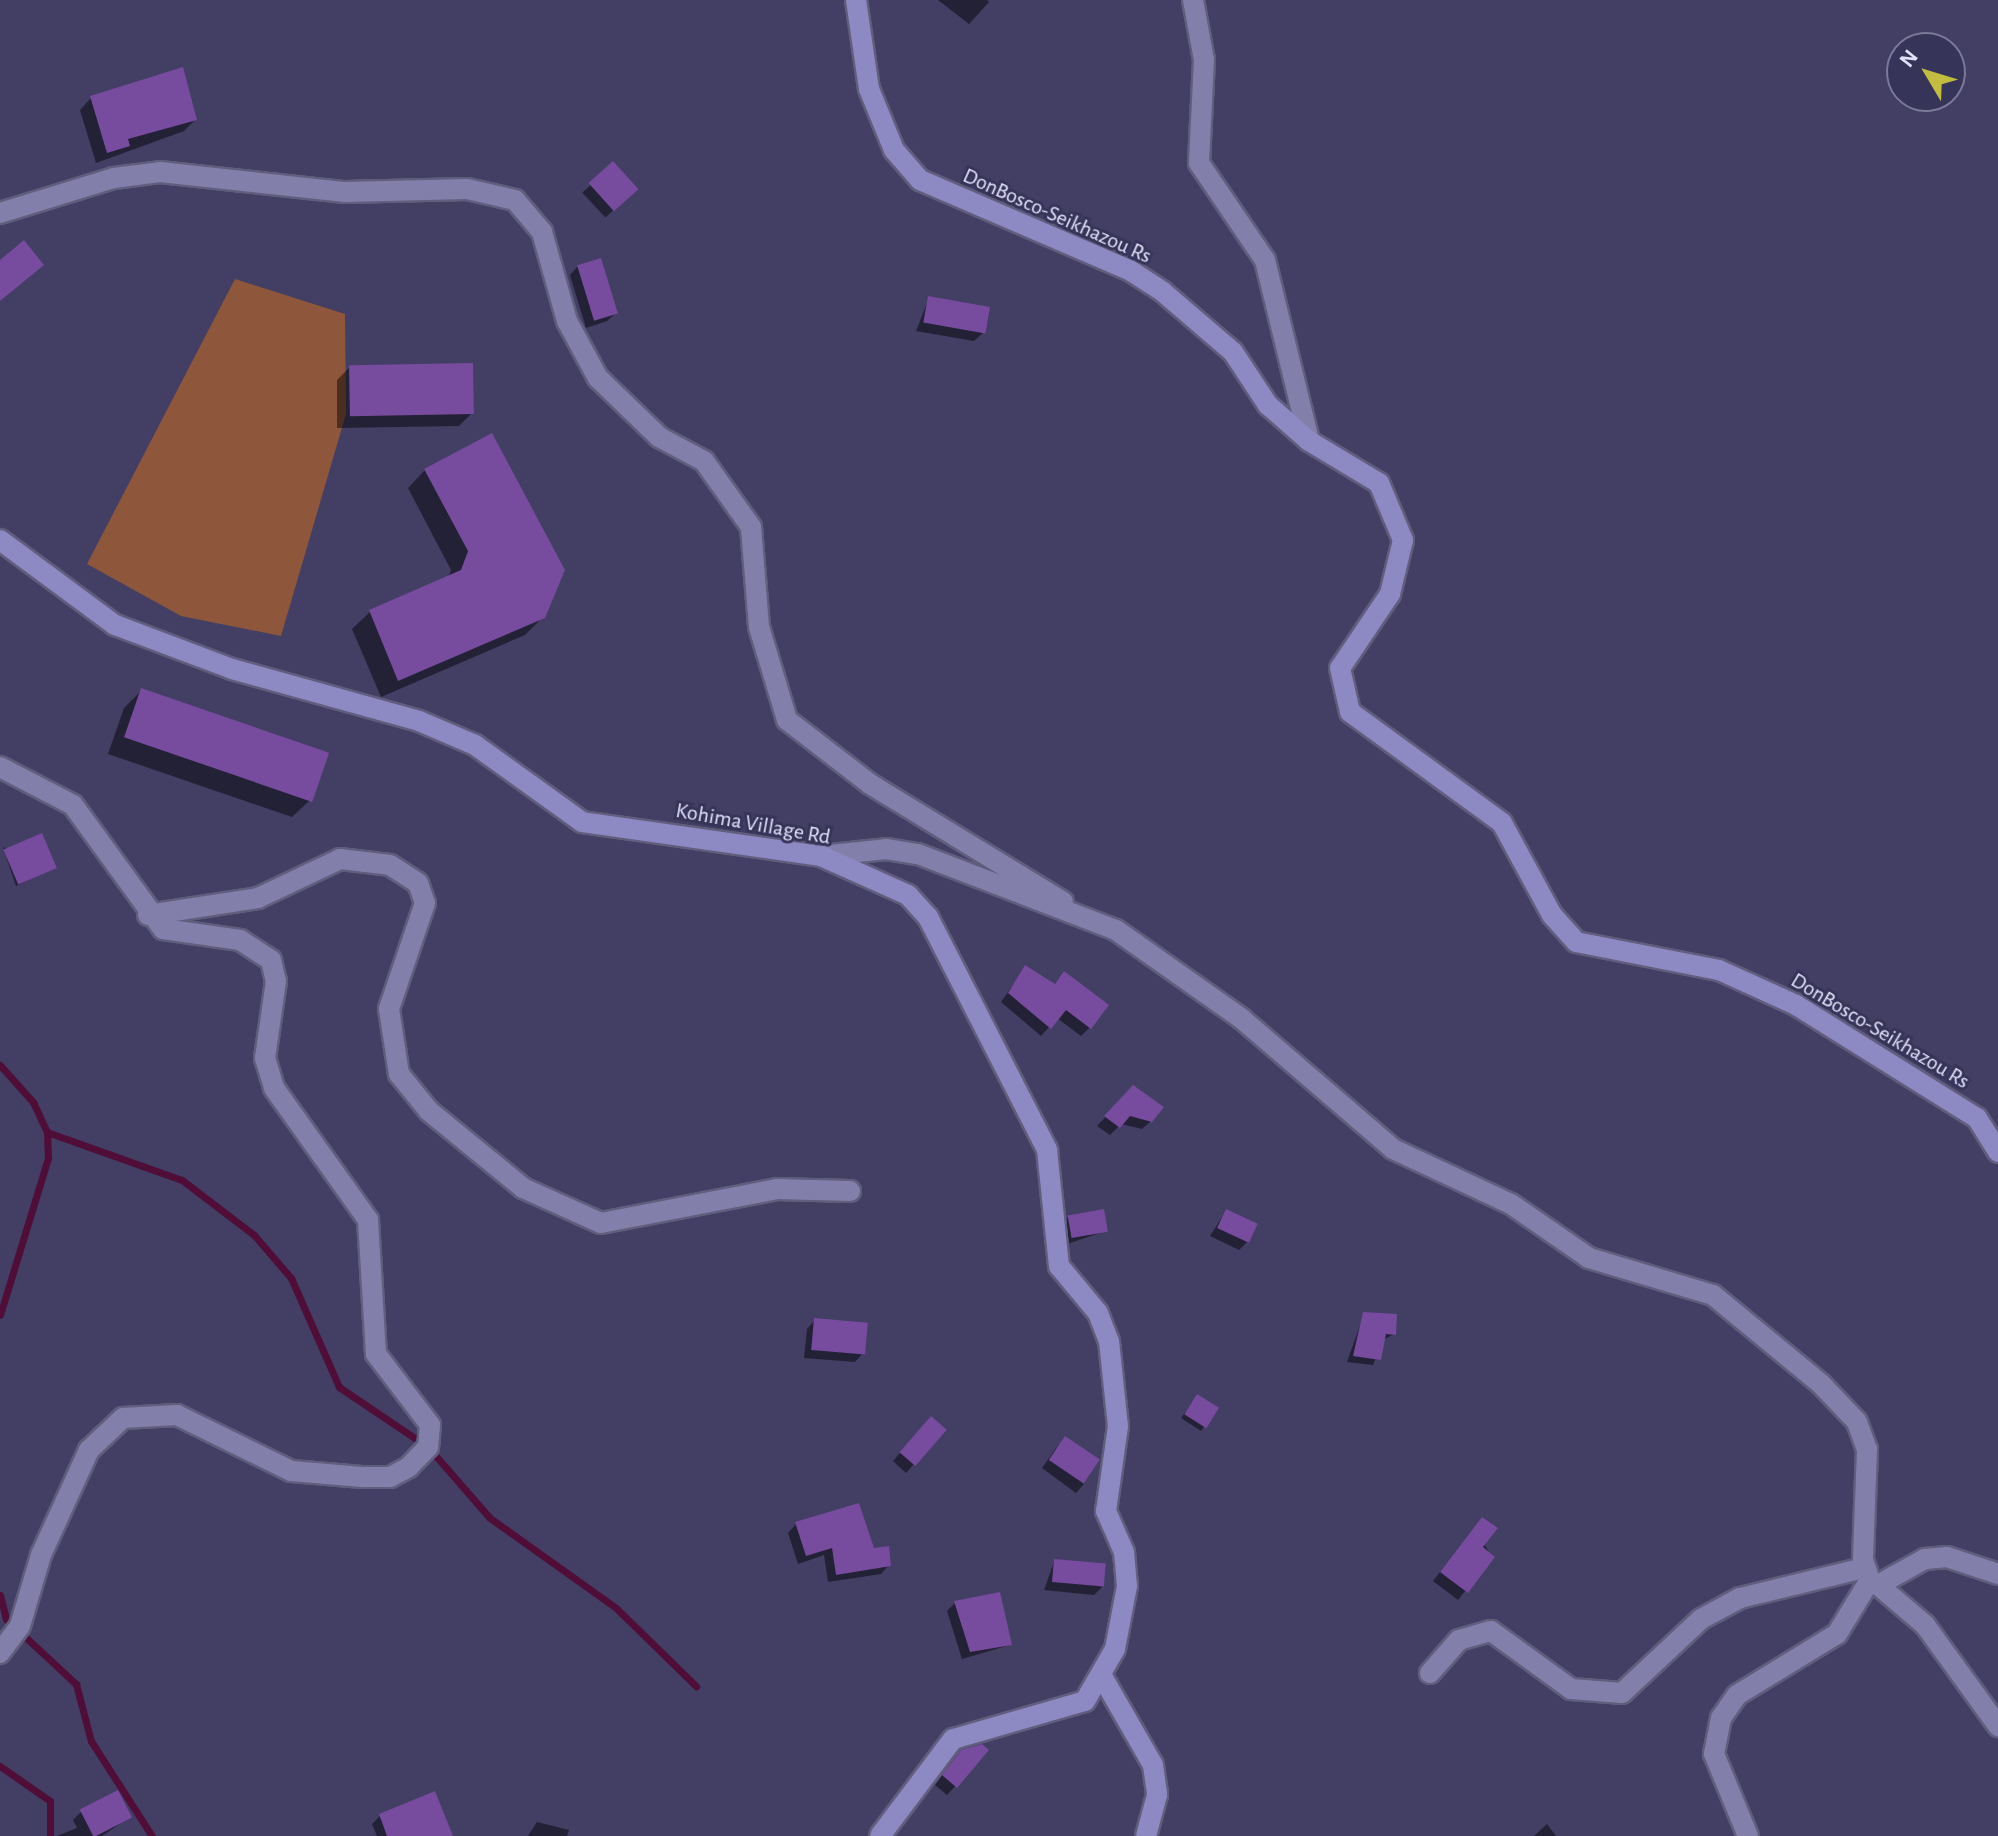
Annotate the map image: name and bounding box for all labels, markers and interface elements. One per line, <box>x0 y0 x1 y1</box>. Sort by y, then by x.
north arrow <box>1886 32 1966 112</box>
text: N <box>1895 46 1922 71</box>
street label: DonBosco-Seikhazou Rs <box>959 163 1155 269</box>
street label: Kohima Village Rd <box>674 797 832 851</box>
street label: DonBosco-Seikhazou Rs <box>1786 967 1974 1095</box>

